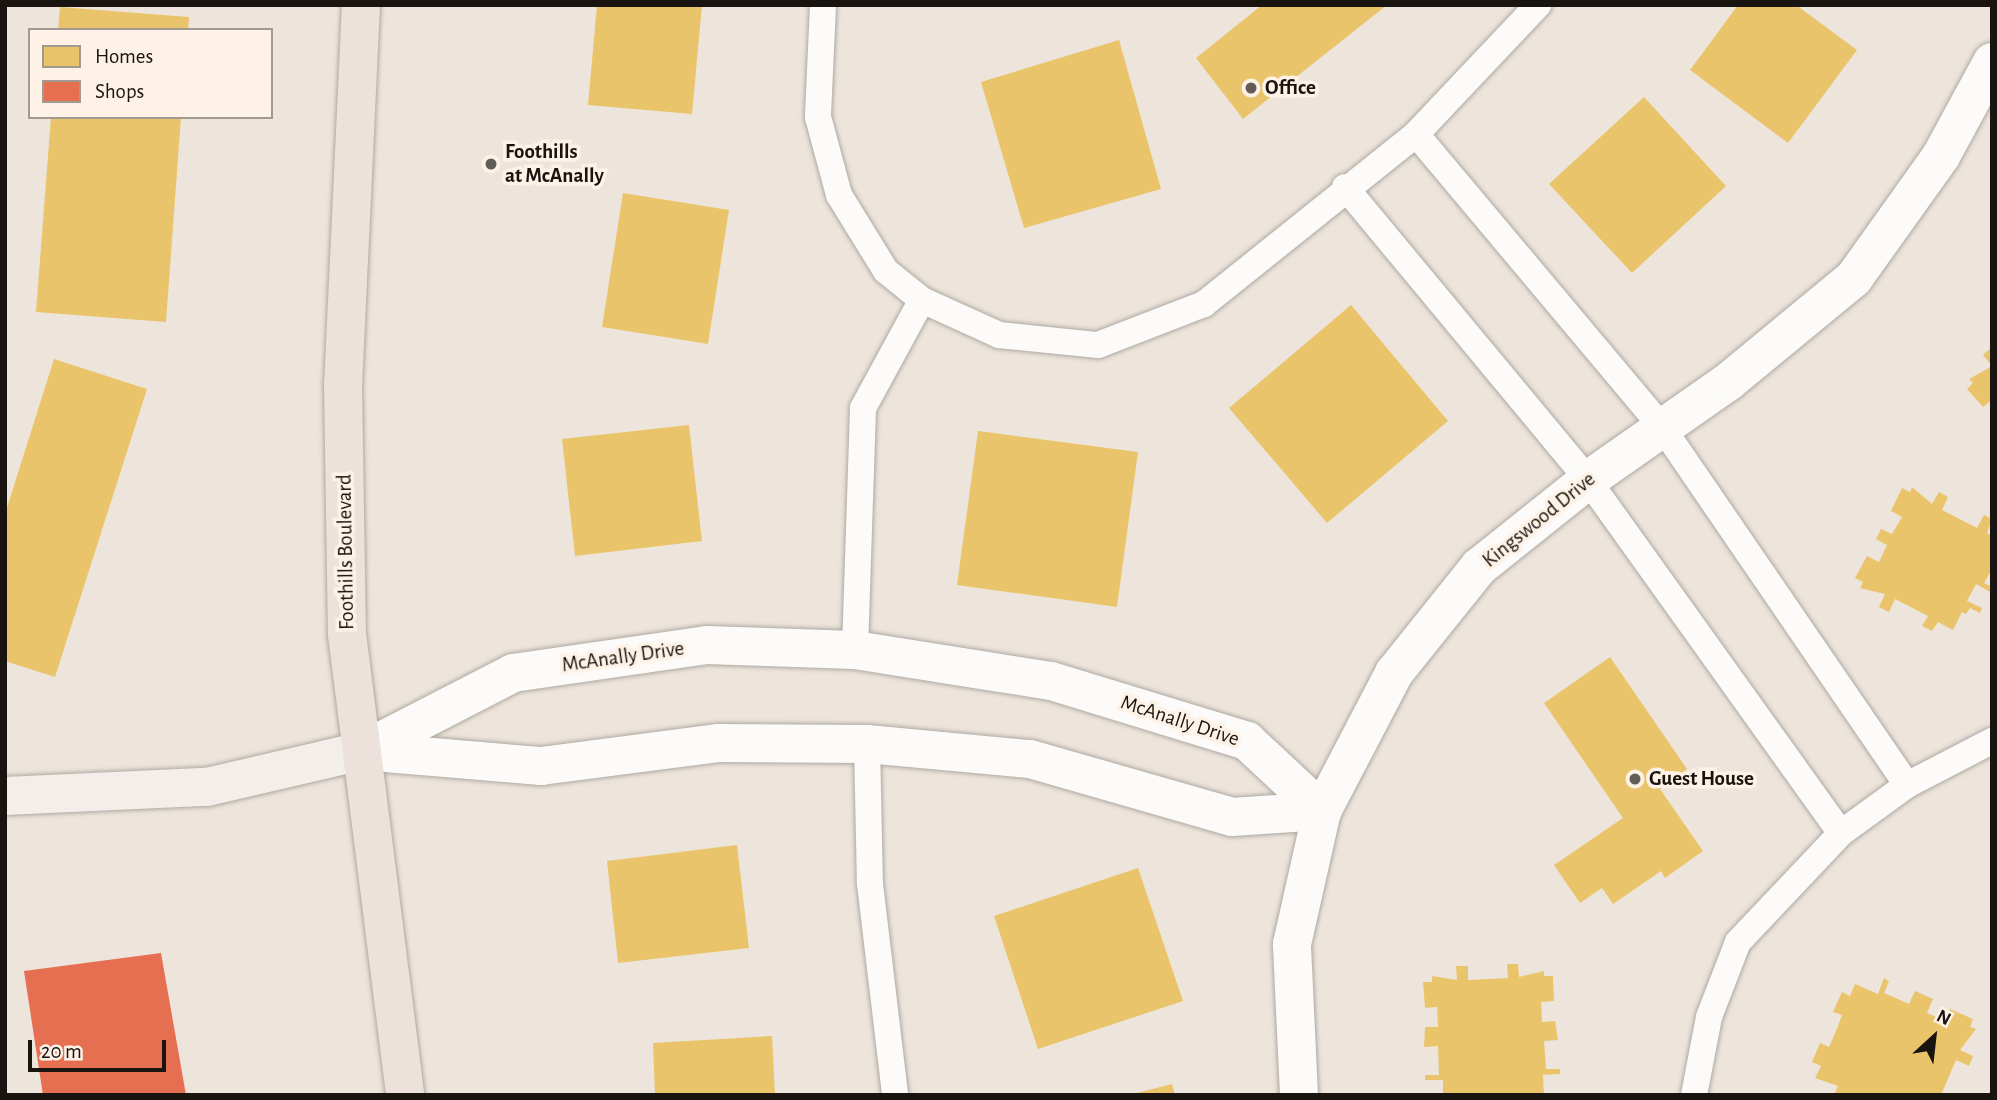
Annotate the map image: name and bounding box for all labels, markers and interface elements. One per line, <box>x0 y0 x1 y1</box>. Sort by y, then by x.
legend <box>28 28 273 119</box>
text: Homes <box>95 46 153 67</box>
place label: Office <box>1265 75 1316 101</box>
marker: Office <box>1243 80 1259 96</box>
text: Shops <box>95 81 144 102</box>
place label: Foothills at McAnally <box>505 139 604 189</box>
marker: Foothills at McAnally <box>483 156 499 172</box>
street label: Kingswood Drive <box>1477 467 1601 573</box>
street label: Foothills Boulevard <box>332 474 360 630</box>
street label: McAnally Drive <box>560 636 686 678</box>
street label: McAnally Drive <box>1118 690 1242 752</box>
place label: Guest House <box>1649 766 1754 792</box>
marker: Guest House <box>1627 771 1643 787</box>
north arrow <box>1899 1002 1969 1072</box>
text: N <box>1934 1006 1954 1029</box>
scale bar <box>32 1026 170 1070</box>
text: 20 m <box>41 1041 82 1062</box>

